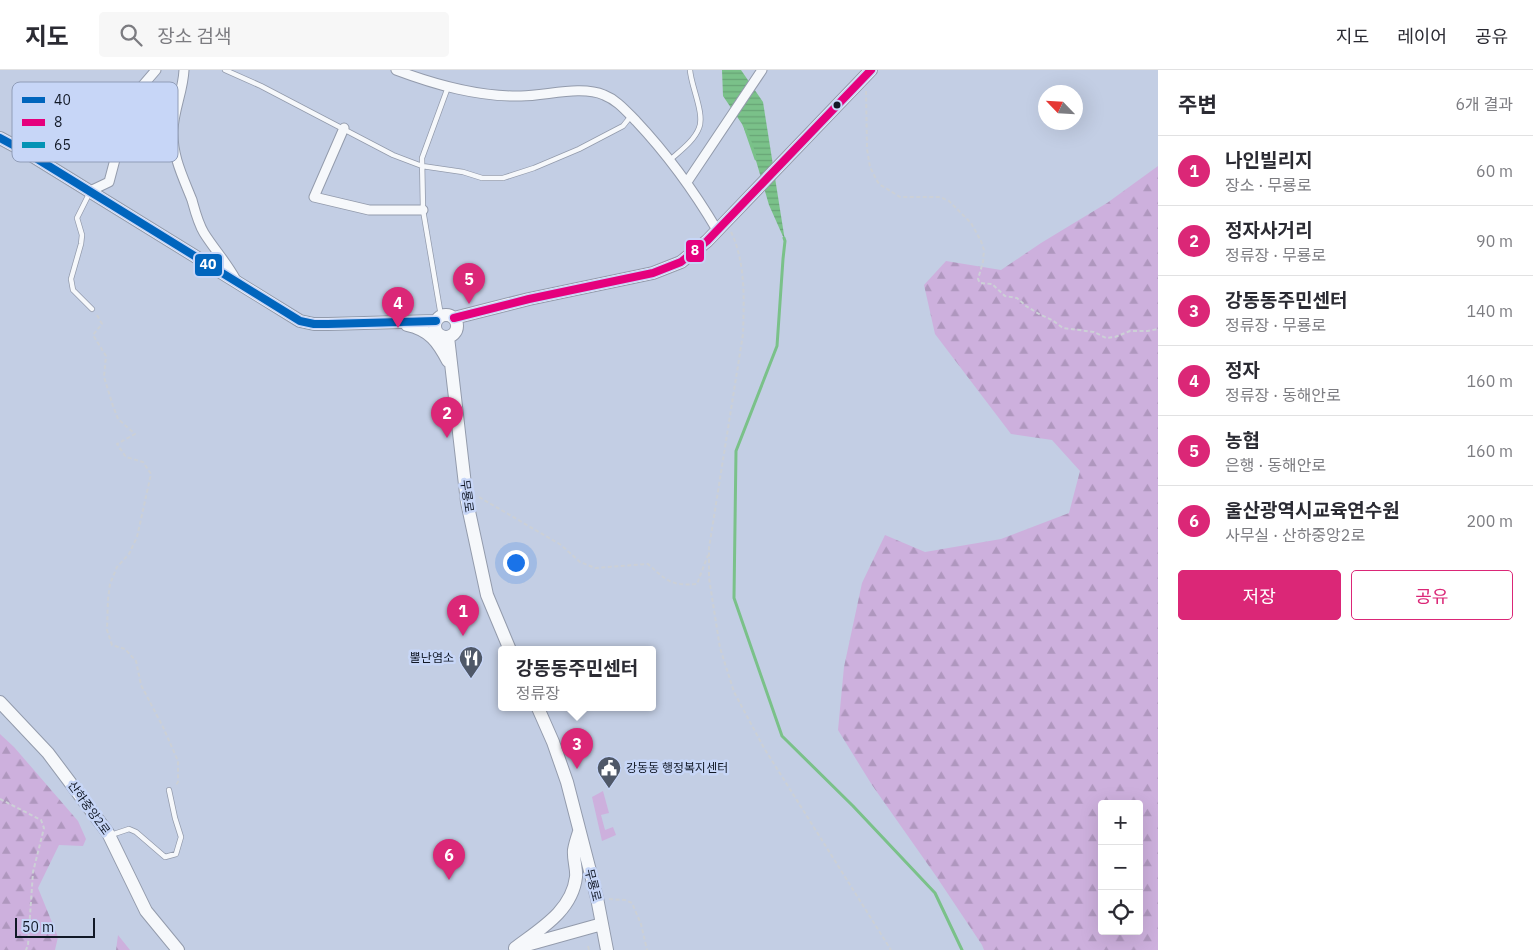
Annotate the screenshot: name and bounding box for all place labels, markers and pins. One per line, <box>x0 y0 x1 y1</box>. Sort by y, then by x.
unlabelled marker <box>832 100 842 110</box>
pin: 5 <box>453 263 485 304</box>
pin: 4 <box>382 287 414 328</box>
pin: 2 <box>431 397 463 438</box>
pin: 1 <box>447 595 479 636</box>
restaurant icon: 뿔난염소 <box>458 645 484 679</box>
place label: 뿔난염소 <box>410 650 454 665</box>
pin: 3 <box>561 728 593 769</box>
public building icon: 강동동 행정복지센터 <box>596 755 622 789</box>
place label: 강동동 행정복지센터 <box>626 760 728 775</box>
pin: 6 <box>433 839 465 880</box>

